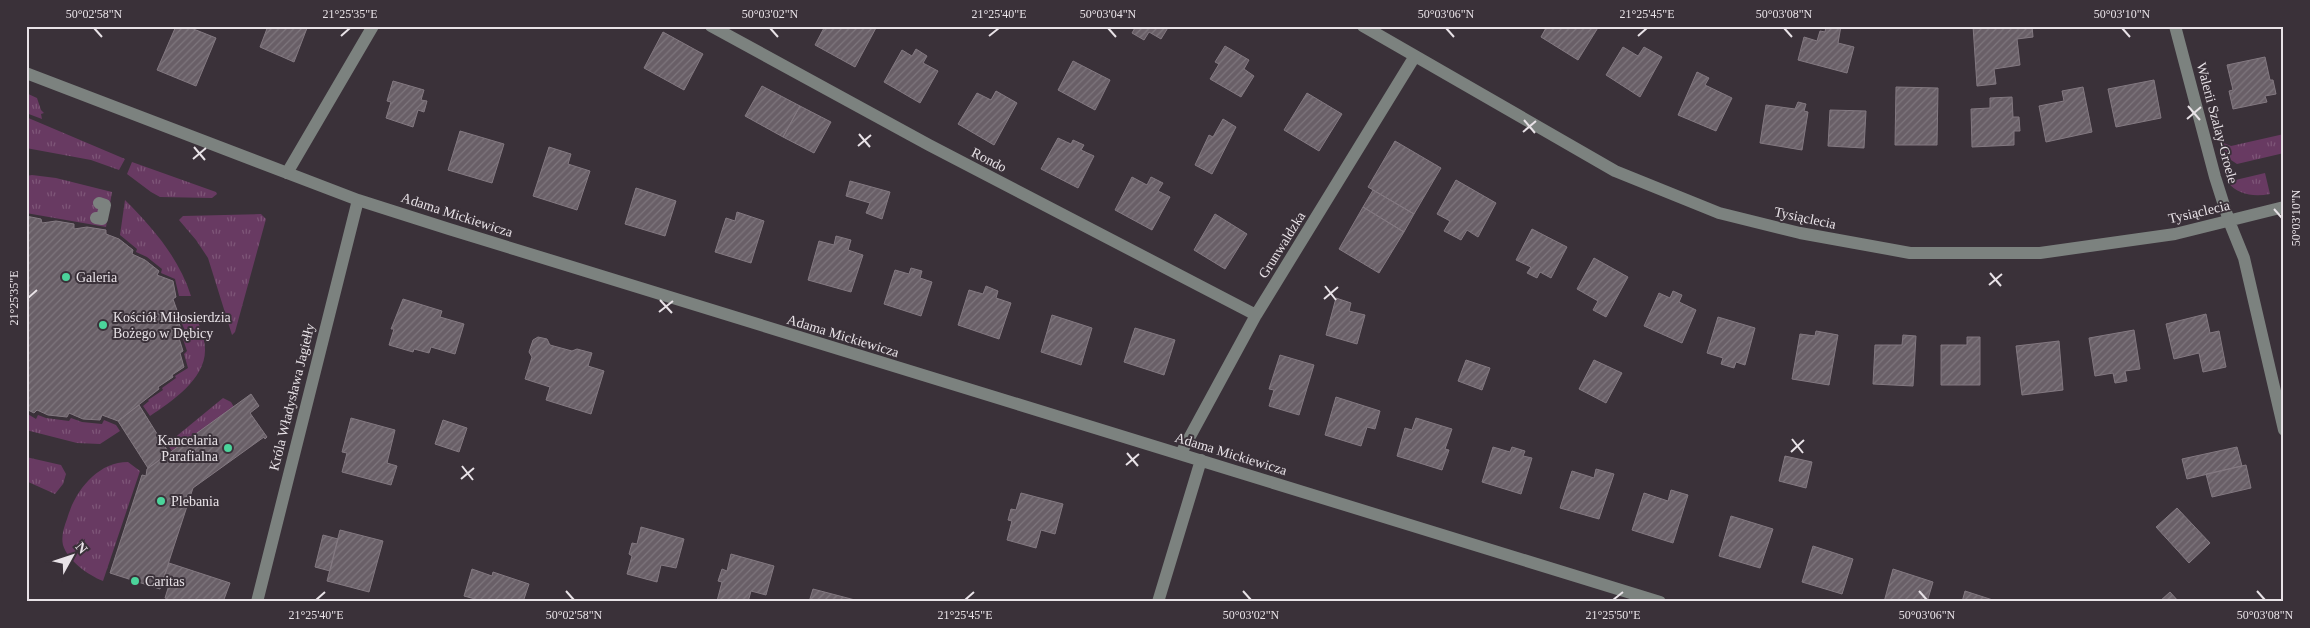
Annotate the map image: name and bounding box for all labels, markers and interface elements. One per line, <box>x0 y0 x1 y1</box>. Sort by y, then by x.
text: 50°02'58"N <box>66 7 123 21</box>
text: 21°25'35"E <box>322 7 378 21</box>
text: 50°03'02"N <box>742 7 799 21</box>
text: 21°25'40"E <box>971 7 1027 21</box>
text: 50°03'04"N <box>1080 7 1137 21</box>
text: 50°03'06"N <box>1418 7 1475 21</box>
text: 21°25'45"E <box>1619 7 1675 21</box>
text: 50°03'08"N <box>1756 7 1813 21</box>
text: 50°03'10"N <box>2094 7 2151 21</box>
street label: Walerii Szalay-Groele <box>2194 61 2240 185</box>
street label: Rondo <box>969 145 1009 175</box>
text: 50°03'10"N <box>2289 189 2303 246</box>
street label: Adama Mickiewicza <box>399 190 515 240</box>
street label: Tysiąclecia <box>2167 197 2232 226</box>
street label: Tysiąclecia <box>1773 204 1838 232</box>
street label: Grunwaldzka <box>1256 208 1309 281</box>
text: 21°25'35"E <box>7 270 21 326</box>
place label: Galeria <box>76 270 118 285</box>
marker: Galeria <box>60 271 72 283</box>
place label: Kościół Miłosierdzia Bożego w Dębicy <box>113 310 232 341</box>
street label: Adama Mickiewicza <box>785 312 902 360</box>
marker: Kościół Miłosierdzia Bożego w Dębicy <box>97 319 109 331</box>
street label: Króla Władysława Jagiełły <box>266 322 318 472</box>
street label: Adama Mickiewicza <box>1173 430 1290 478</box>
place label: Kancelaria Parafialna <box>157 433 219 464</box>
marker: Kancelaria Parafialna <box>222 442 234 454</box>
place label: Plebania <box>171 494 220 509</box>
marker: Plebania <box>155 495 167 507</box>
north arrow <box>48 530 98 580</box>
text: N <box>73 539 91 557</box>
place label: Caritas <box>145 574 185 589</box>
marker: Caritas <box>129 575 141 587</box>
text: 21°25'40"E <box>288 608 344 622</box>
text: 50°02'58"N <box>546 608 603 622</box>
text: 21°25'45"E <box>937 608 993 622</box>
text: 50°03'02"N <box>1223 608 1280 622</box>
text: 21°25'50"E <box>1585 608 1641 622</box>
text: 50°03'06"N <box>1899 608 1956 622</box>
text: 50°03'08"N <box>2237 608 2294 622</box>

